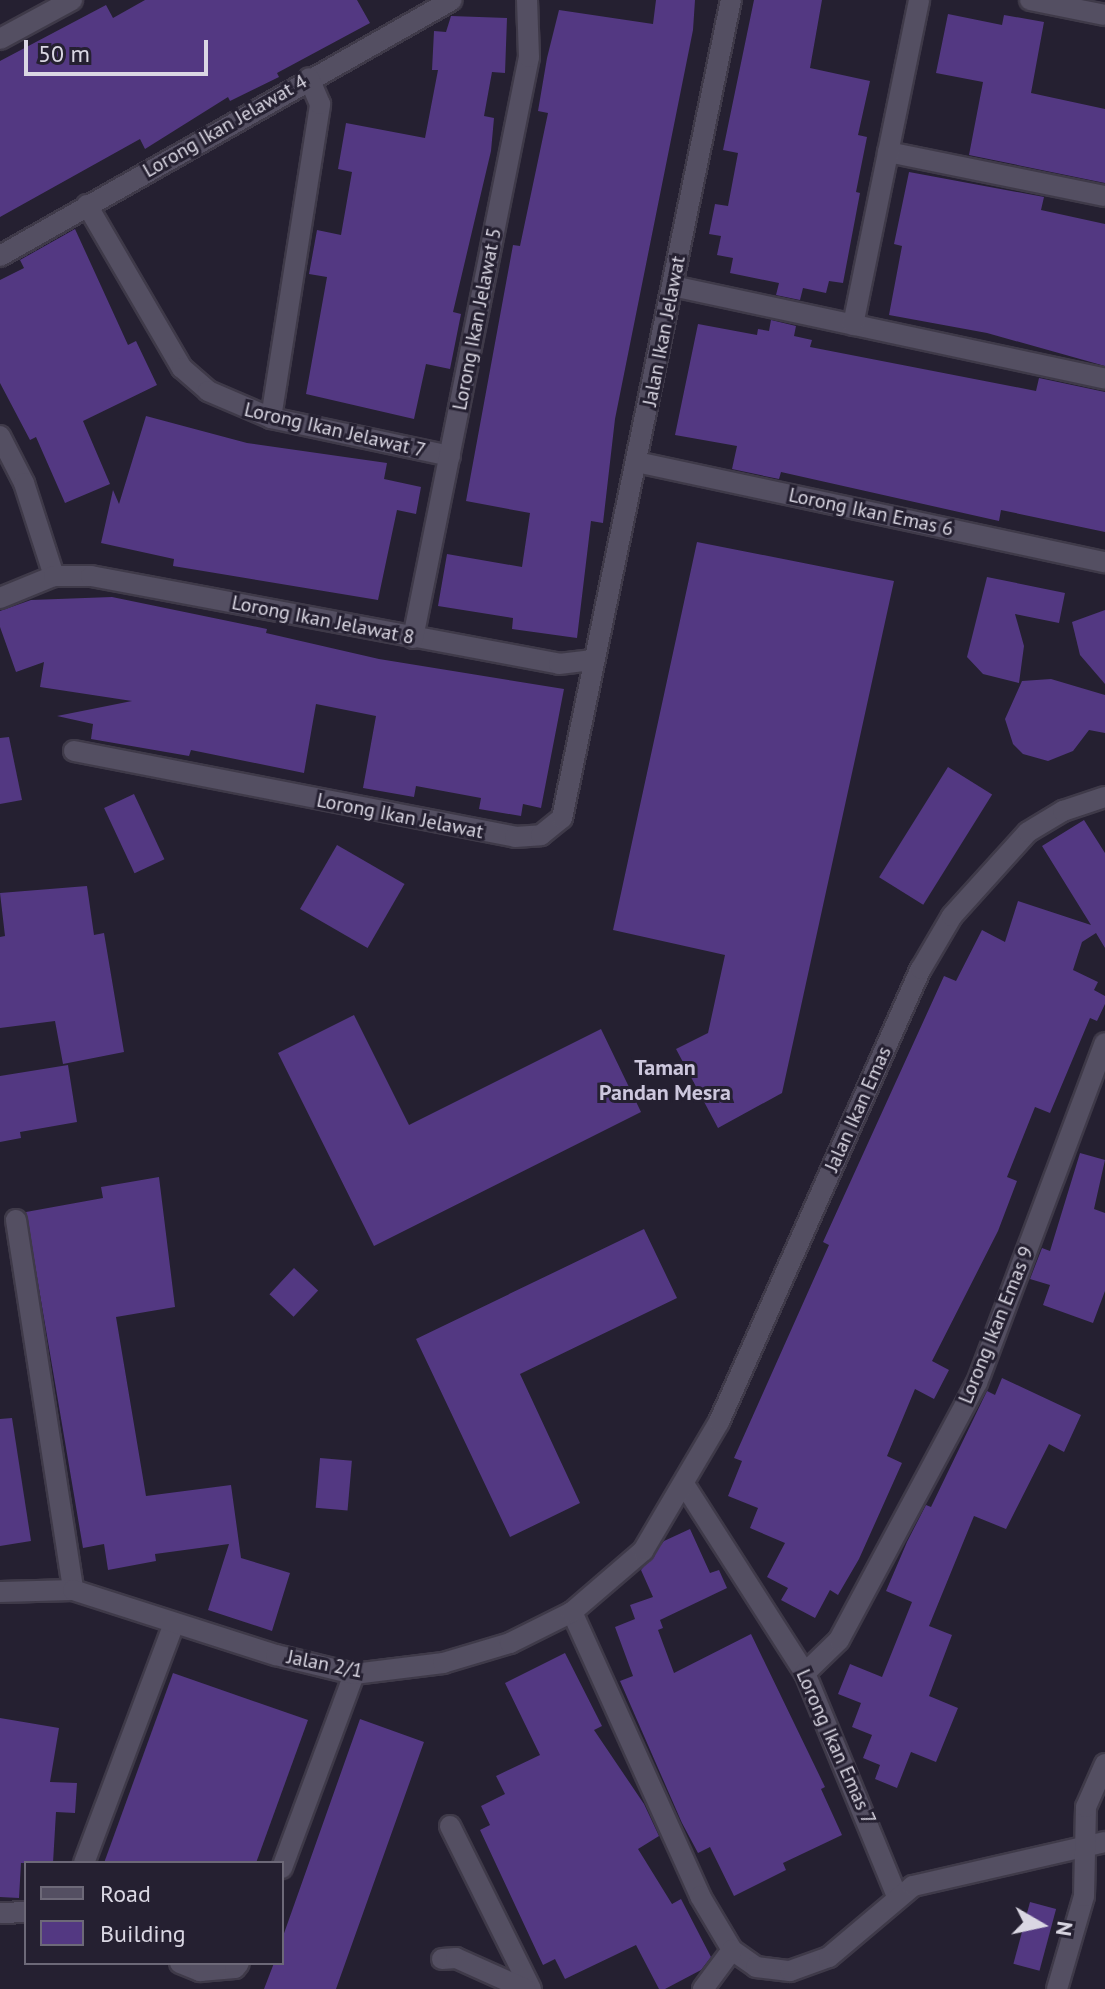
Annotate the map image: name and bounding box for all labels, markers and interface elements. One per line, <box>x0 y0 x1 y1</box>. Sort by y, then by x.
scale bar <box>28 24 212 74</box>
text: 50 m <box>38 38 90 69</box>
street label: Lorong Ikan Jelawat 4 <box>139 69 311 183</box>
street label: Lorong Ikan Jelawat 5 <box>448 226 506 412</box>
street label: Jalan Ikan Jelawat <box>638 254 690 408</box>
street label: Lorong Ikan Jelawat 7 <box>242 397 428 463</box>
street label: Lorong Ikan Emas 6 <box>787 483 955 541</box>
street label: Lorong Ikan Jelawat 8 <box>230 591 416 649</box>
street label: Lorong Ikan Jelawat <box>315 788 485 844</box>
street label: Jalan Ikan Emas <box>820 1043 896 1175</box>
district label: Taman Pandan Mesra <box>599 1054 731 1106</box>
street label: Lorong Ikan Emas 9 <box>953 1243 1039 1407</box>
street label: Jalan 2/1 <box>285 1645 365 1683</box>
street label: Lorong Ikan Emas 7 <box>791 1666 881 1828</box>
legend <box>24 1861 284 1965</box>
text: Road <box>100 1878 151 1909</box>
north arrow <box>1001 1885 1081 1965</box>
text: Building <box>100 1918 186 1949</box>
text: N <box>1050 1919 1080 1938</box>

